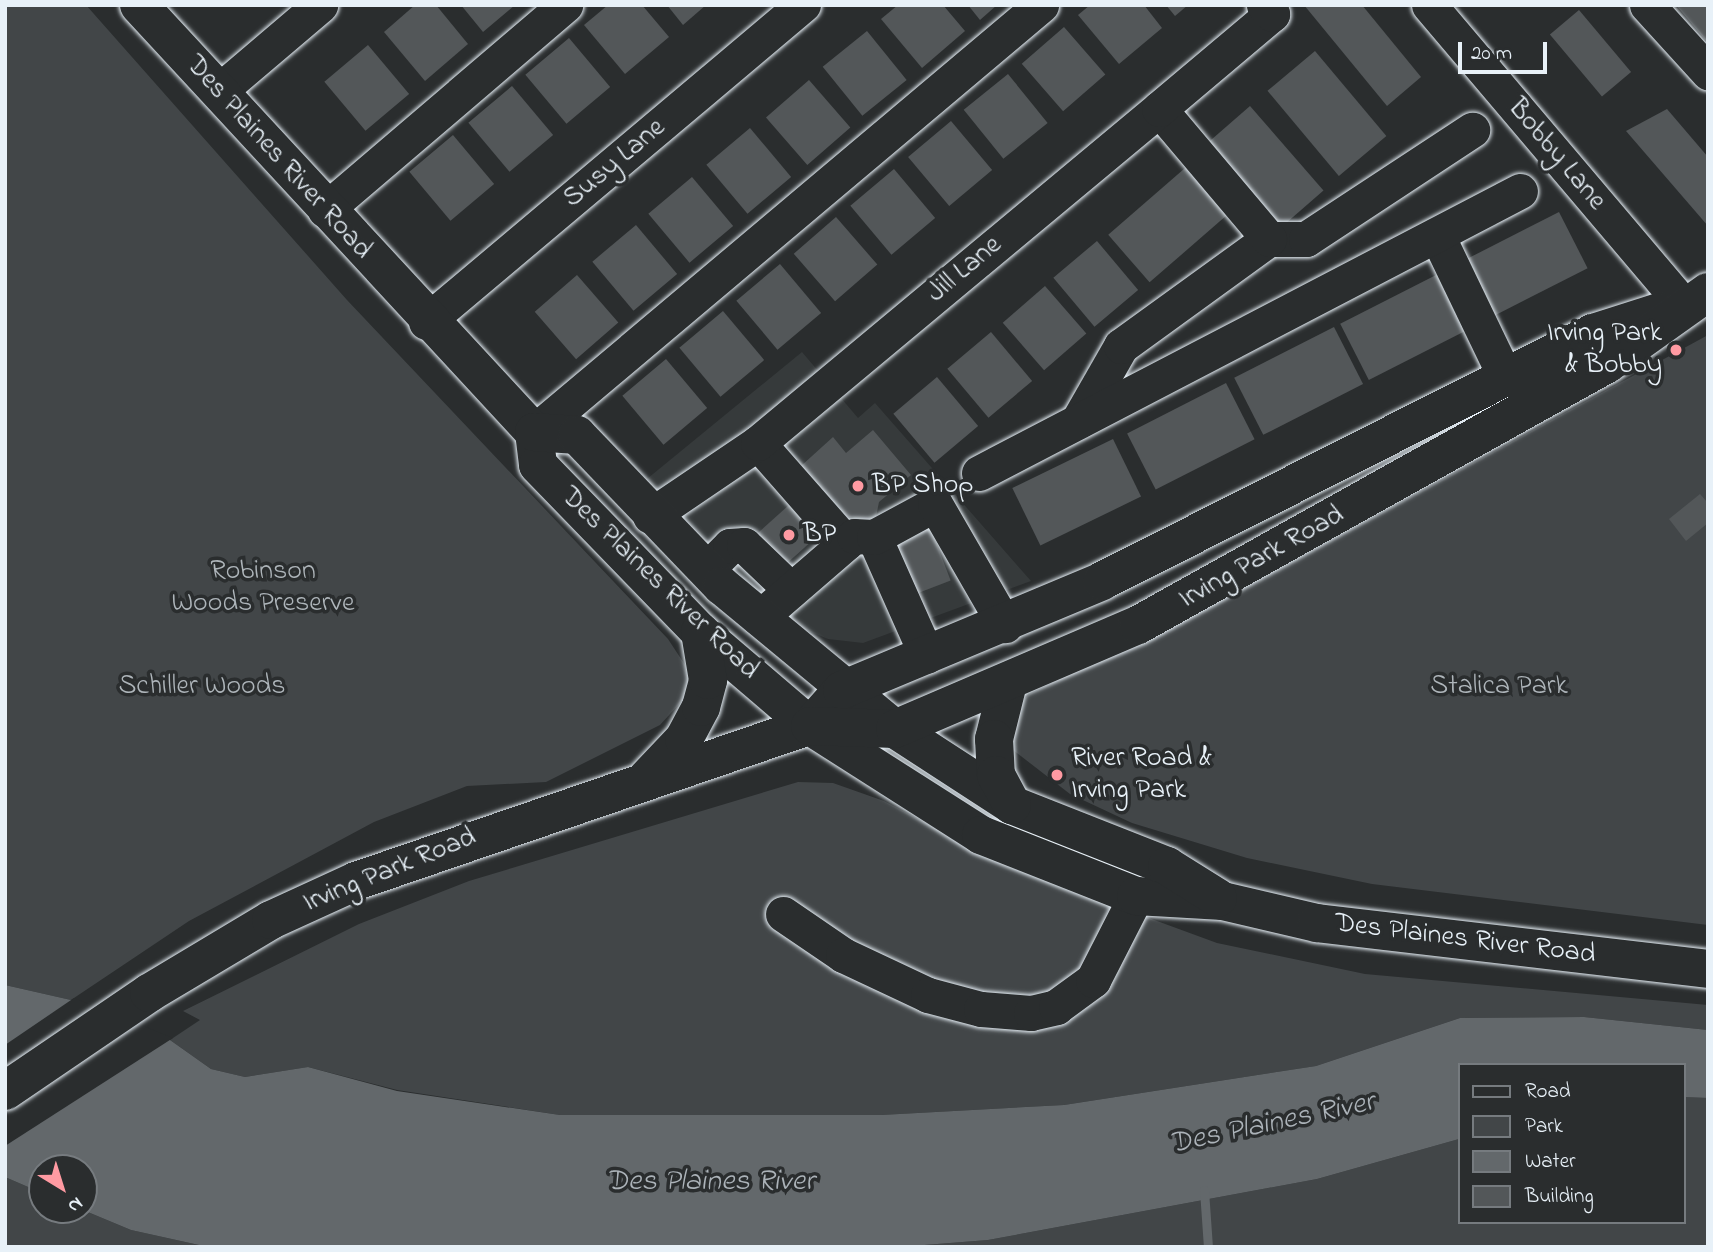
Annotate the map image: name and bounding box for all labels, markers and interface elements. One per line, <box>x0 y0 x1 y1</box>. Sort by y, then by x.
scale bar <box>1461 28 1550 72</box>
text: 20 m <box>1471 39 1512 69</box>
street label: Des Plaines River Road <box>178 49 378 267</box>
street label: Bobby Lane <box>1500 92 1612 218</box>
street label: Susy Lane <box>557 112 673 216</box>
street label: Jill Lane <box>921 229 1009 311</box>
place label: Irving Park & Bobby <box>1547 317 1662 383</box>
marker: Irving Park & Bobby <box>1668 342 1684 358</box>
place label: BP Shop <box>872 469 973 503</box>
marker: BP Shop <box>850 478 866 494</box>
street label: Des Plaines River Road <box>553 481 765 687</box>
street label: Irving Park Road <box>1174 499 1350 617</box>
place label: BP <box>803 518 836 552</box>
marker: BP <box>781 527 797 543</box>
park label: Robinson Woods Preserve <box>171 555 355 621</box>
park label: Schiller Woods <box>118 670 286 704</box>
park label: Stalica Park <box>1430 670 1568 704</box>
place label: River Road & Irving Park <box>1071 742 1212 808</box>
marker: River Road & Irving Park <box>1049 767 1065 783</box>
street label: Irving Park Road <box>299 821 481 921</box>
street label: Des Plaines River Road <box>1333 907 1597 973</box>
legend <box>1458 1063 1685 1224</box>
text: Road <box>1525 1077 1571 1107</box>
water label: Des Plaines River <box>1166 1085 1378 1163</box>
text: Park <box>1525 1112 1563 1142</box>
text: Water <box>1525 1147 1576 1177</box>
north arrow <box>28 1154 98 1224</box>
water label: Des Plaines River <box>606 1164 814 1200</box>
text: Building <box>1525 1182 1594 1212</box>
text: N <box>62 1190 88 1219</box>

